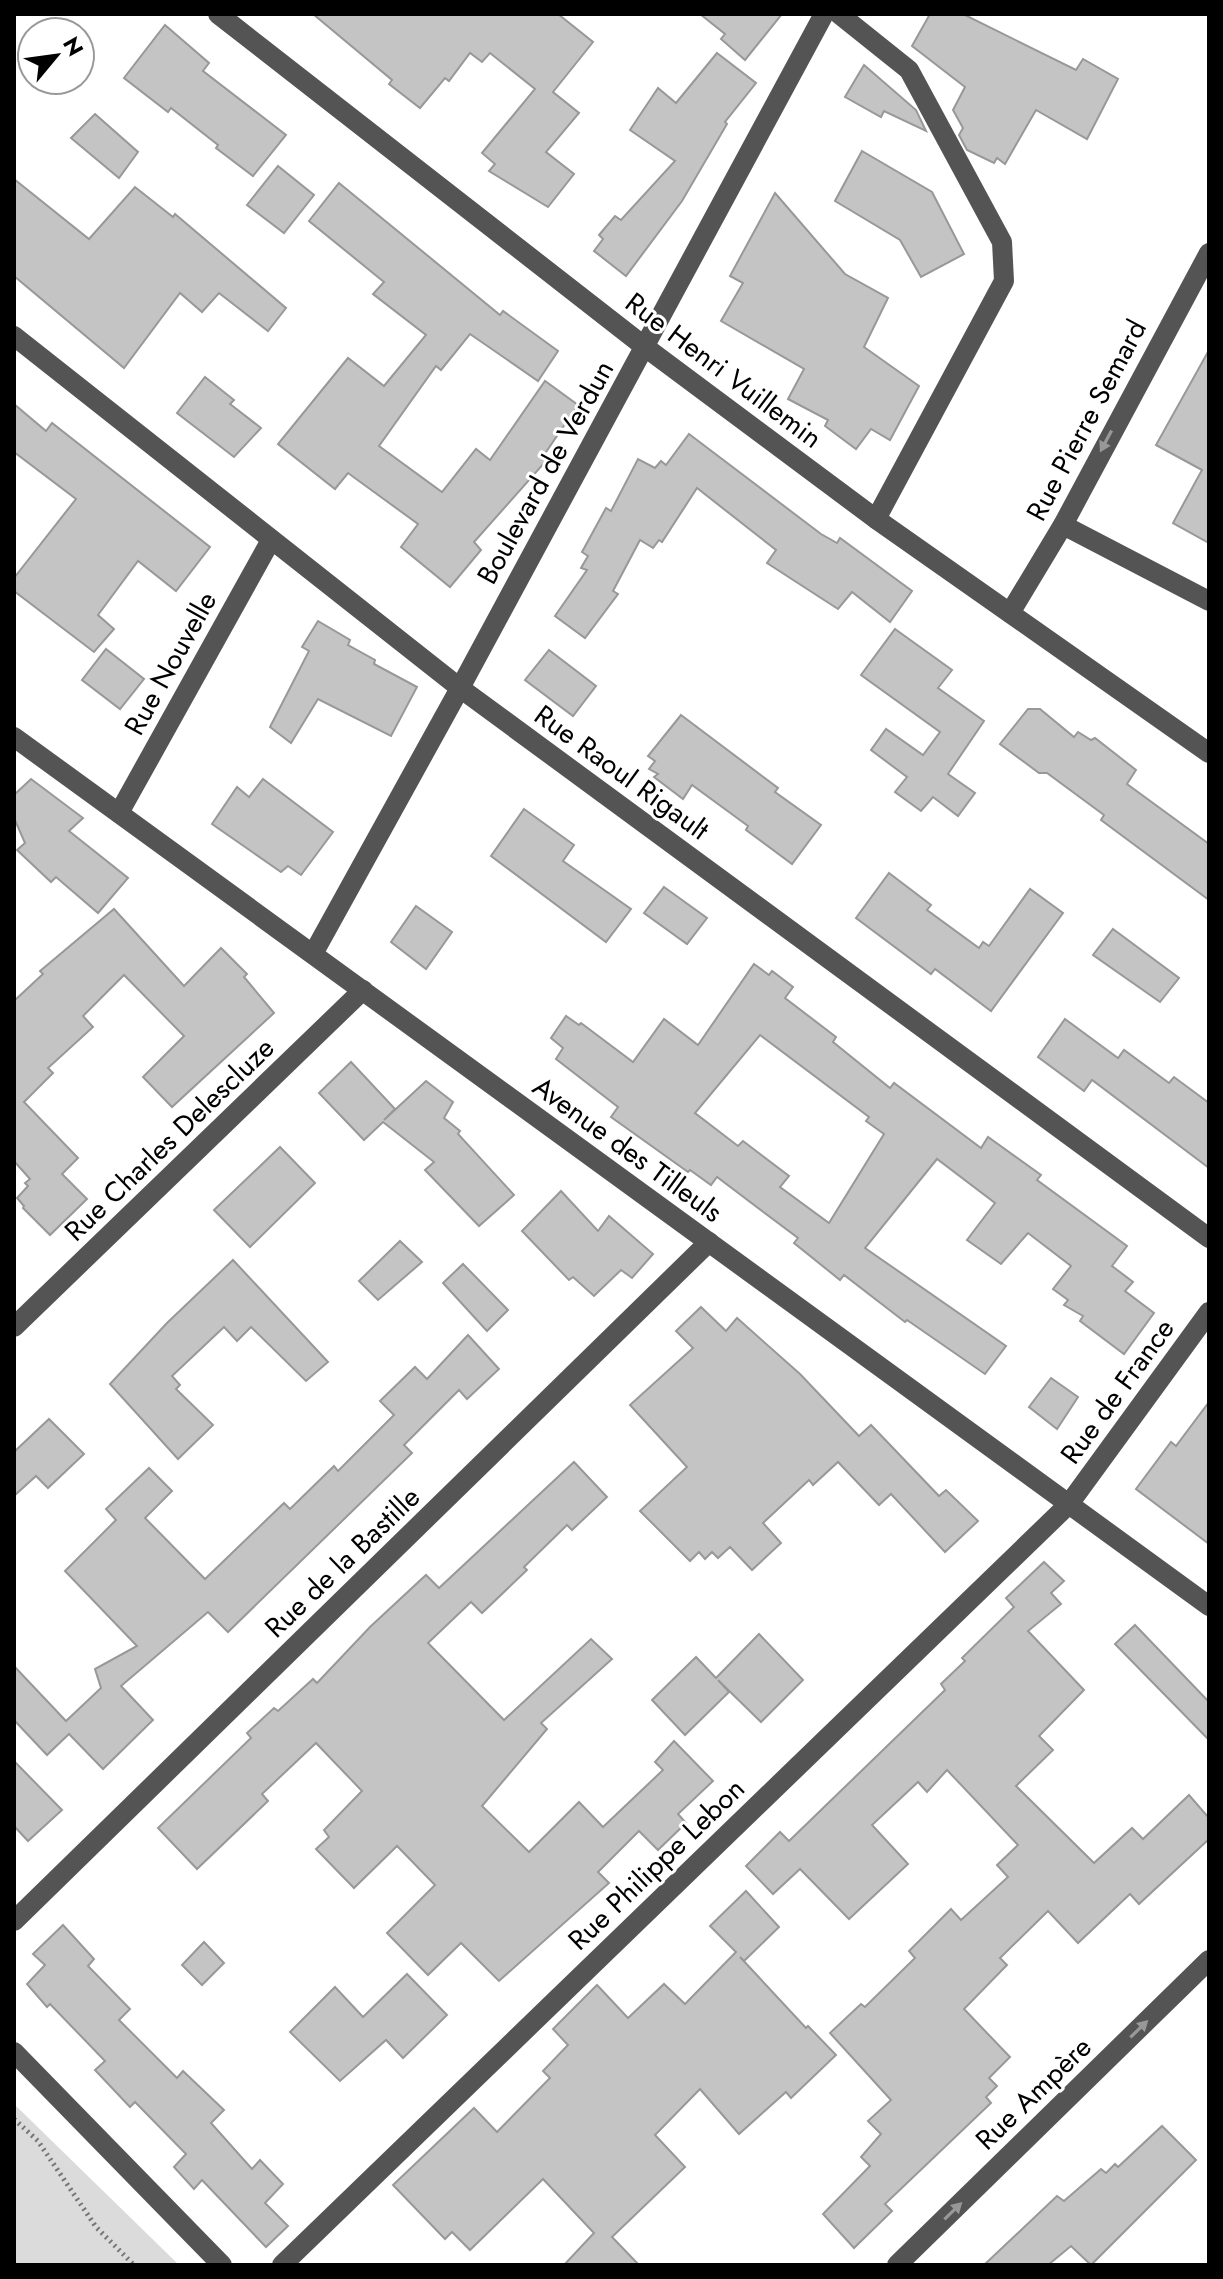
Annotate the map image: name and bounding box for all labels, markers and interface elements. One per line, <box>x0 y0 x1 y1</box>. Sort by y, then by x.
north arrow <box>16 16 96 96</box>
text: N <box>55 31 92 62</box>
street label: Rue Henri Vuillemin <box>617 283 831 458</box>
street label: Rue Pierre Semard <box>1016 312 1157 528</box>
street label: Boulevard de Verdun <box>467 353 624 592</box>
one-way arrow <box>1099 430 1113 452</box>
street label: Rue Nouvelle <box>114 584 227 743</box>
street label: Rue Raoul Rigault <box>526 695 718 850</box>
street label: Rue Charles Delescluze <box>55 1028 283 1251</box>
street label: Avenue des Tilleuls <box>524 1066 731 1232</box>
street label: Rue de France <box>1051 1310 1184 1473</box>
street label: Rue de la Bastille <box>255 1477 429 1647</box>
street label: Rue Philippe Lebon <box>559 1769 754 1960</box>
one-way arrow <box>1129 2020 1148 2039</box>
street label: Rue Ampère <box>966 2027 1101 2159</box>
one-way arrow <box>943 2202 962 2220</box>

